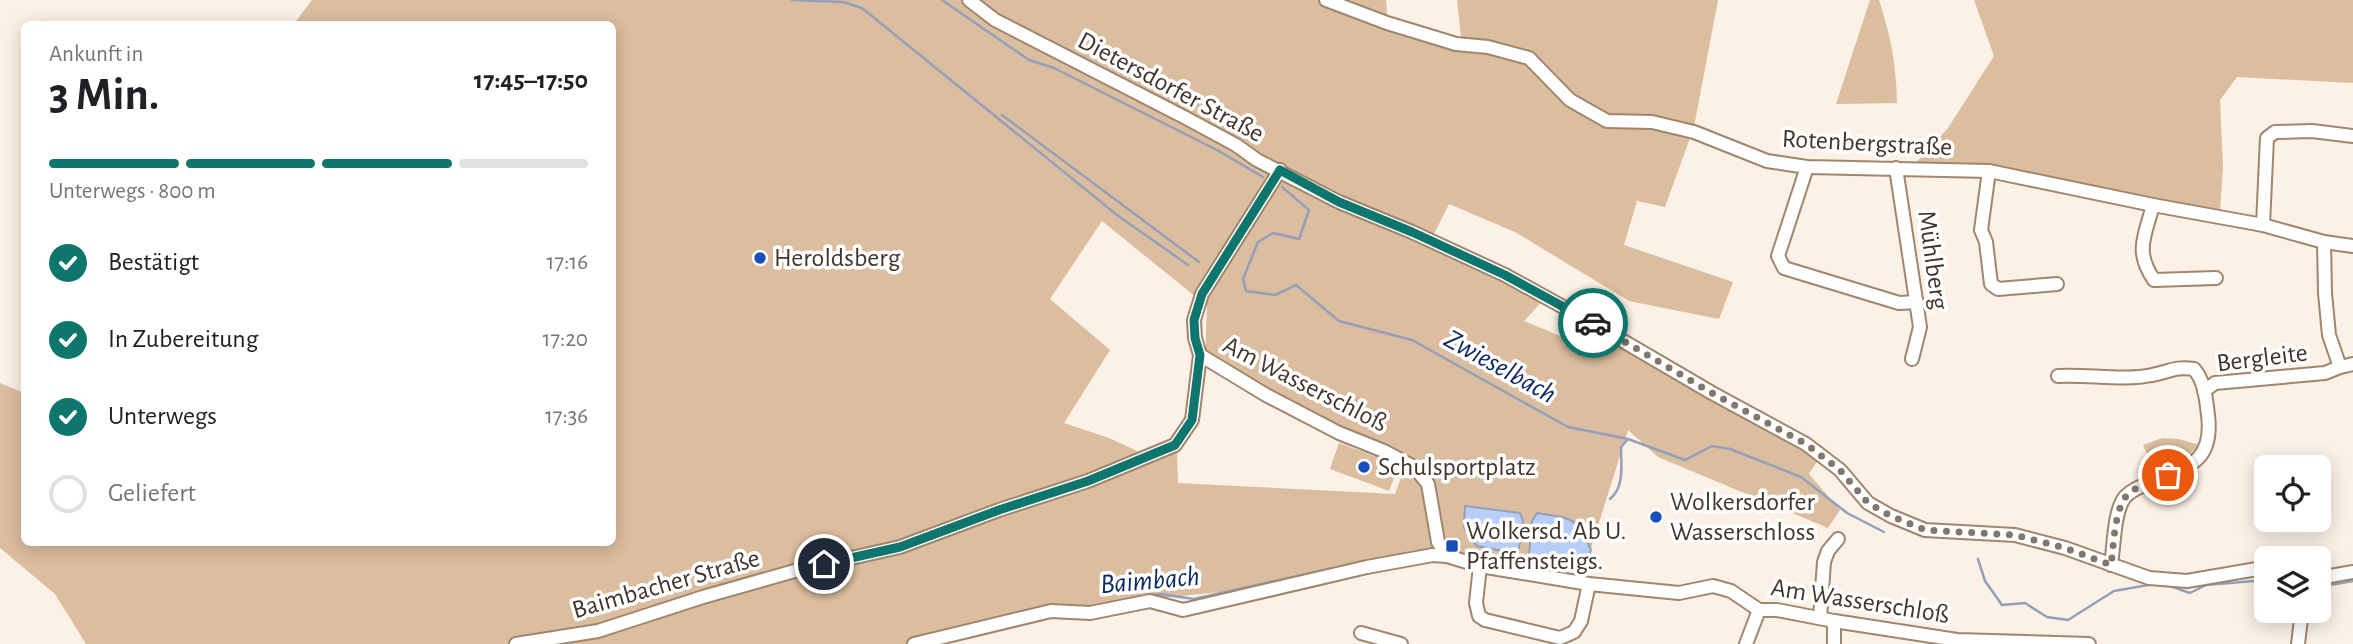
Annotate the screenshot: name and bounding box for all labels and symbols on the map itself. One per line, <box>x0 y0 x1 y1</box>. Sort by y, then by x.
street label: Dietersdorfer Straße <box>1074 27 1268 147</box>
street label: Rotenbergstraße <box>1781 126 1953 160</box>
street label: Mühlberg <box>1913 209 1953 311</box>
place label: Heroldsberg <box>774 245 901 271</box>
marker: Heroldsberg <box>752 250 768 266</box>
courier <box>1558 288 1628 358</box>
water label: Zwieselbach <box>1439 325 1561 409</box>
street label: Am Wasserschloß <box>1219 332 1391 437</box>
street label: Bergleite <box>2215 340 2309 376</box>
pin <box>2138 445 2198 505</box>
place label: Schulsportplatz <box>1378 454 1536 480</box>
marker: Schulsportplatz <box>1356 459 1372 475</box>
place label: Wolkersdorfer Wasserschloss <box>1670 489 1815 545</box>
marker: Wolkersdorfer Wasserschloss <box>1648 509 1664 525</box>
place label: Wolkersd. Ab U. Pfaffensteigs. <box>1466 518 1626 574</box>
pin <box>794 534 854 594</box>
marker: Wolkersd. Ab U. Pfaffensteigs. <box>1444 538 1460 554</box>
street label: Baimbacher Straße <box>569 545 763 623</box>
water label: Baimbach <box>1099 563 1201 599</box>
street label: Am Wasserschloß <box>1769 574 1951 628</box>

